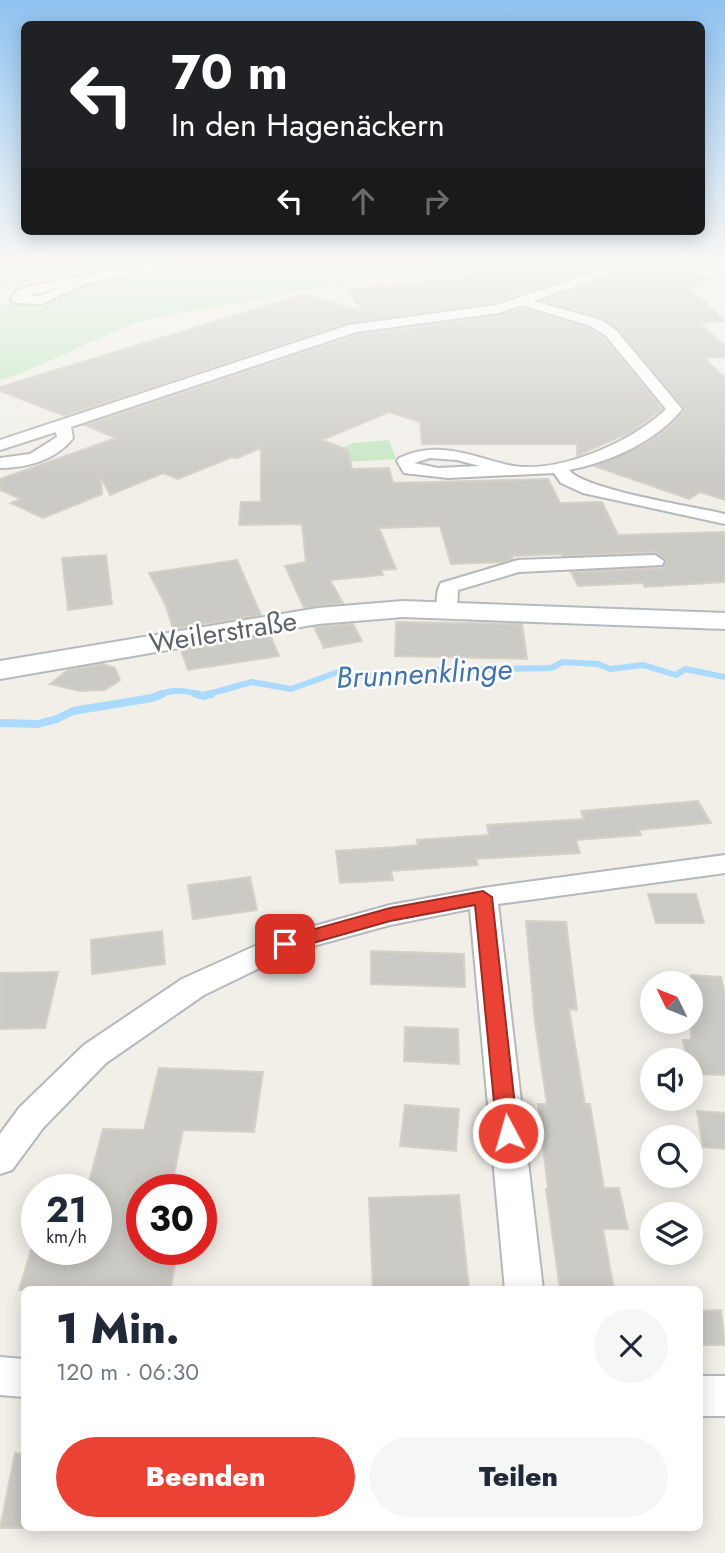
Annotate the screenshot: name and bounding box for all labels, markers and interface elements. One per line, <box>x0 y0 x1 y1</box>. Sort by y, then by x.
text: 70 m <box>171 37 288 107</box>
icon: left <box>56 49 147 140</box>
text: In den Hagenäckern <box>171 102 445 148</box>
icon: left <box>271 182 309 220</box>
icon: ahead <box>344 182 382 220</box>
icon: right <box>417 182 455 220</box>
street label: Weilerstraße <box>146 600 300 664</box>
water label: Brunnenklinge <box>335 647 513 699</box>
pin <box>255 914 315 974</box>
icon: arrive <box>266 925 304 963</box>
north arrow <box>640 971 704 1034</box>
map controls <box>640 971 703 1265</box>
button: sound <box>640 1048 703 1111</box>
position arrow <box>471 1096 545 1170</box>
button: search <box>640 1125 703 1188</box>
speed limit sign: 30 <box>126 1174 217 1265</box>
text: 21 <box>46 1185 87 1235</box>
button: layers <box>640 1202 703 1265</box>
text: km/h <box>46 1224 87 1250</box>
text: 1 Min. <box>56 1298 180 1359</box>
button: close <box>594 1309 668 1383</box>
text: 120 m · 06:30 <box>56 1355 199 1389</box>
button: Beenden <box>56 1437 355 1517</box>
button: Teilen <box>369 1437 668 1517</box>

